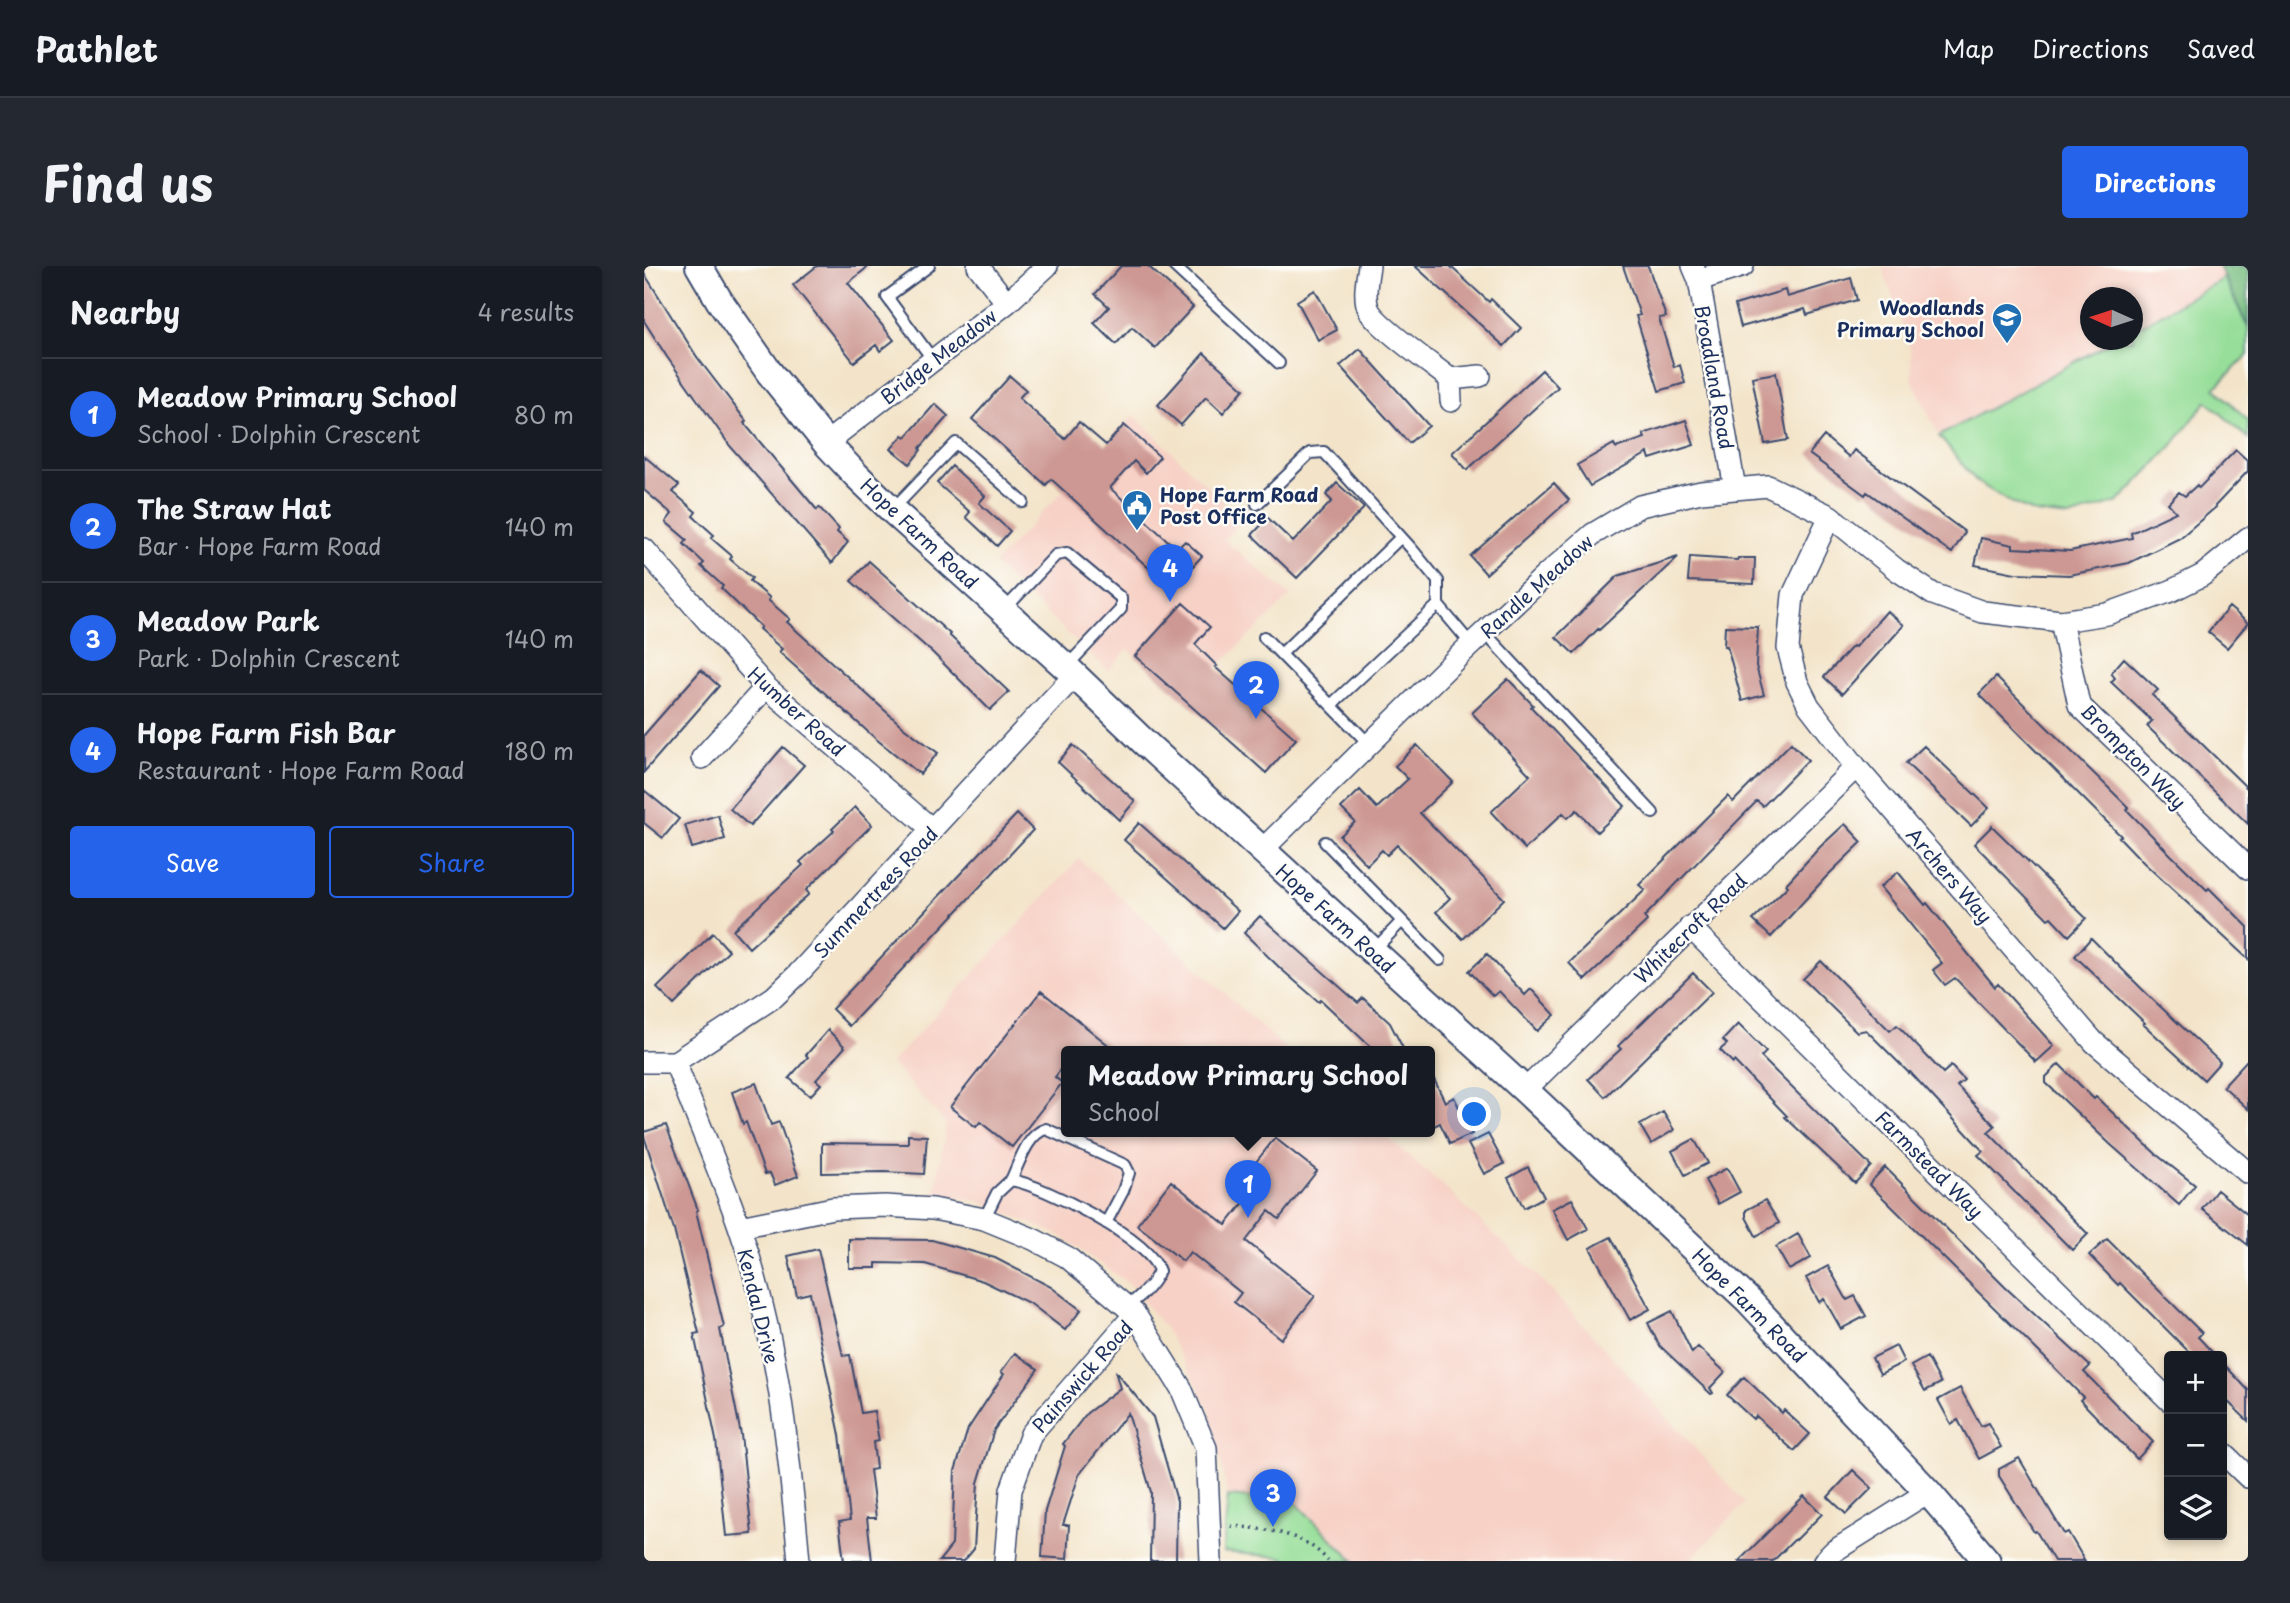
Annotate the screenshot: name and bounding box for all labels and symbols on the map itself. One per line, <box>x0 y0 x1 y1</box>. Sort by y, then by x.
north arrow <box>2080 287 2143 350</box>
place label: Woodlands Primary School <box>1837 293 1984 343</box>
school or university icon: Woodlands Primary School <box>1990 301 2024 345</box>
street label: Bridge Meadow <box>874 302 1002 410</box>
street label: Broadland Road <box>1689 303 1741 451</box>
street label: Hope Farm Road <box>855 471 985 595</box>
place label: Hope Farm Road Post Office <box>1160 480 1319 530</box>
public building icon: Hope Farm Road Post Office <box>1120 488 1154 532</box>
street label: Randle Meadow <box>1473 527 1599 644</box>
pin: 4 <box>1147 544 1193 602</box>
street label: Humber Road <box>742 660 852 762</box>
pin: 2 <box>1233 661 1279 719</box>
street label: Brompton Way <box>2075 697 2193 815</box>
street label: Summertrees Road <box>806 820 944 964</box>
street label: Archers Way <box>1900 821 2000 929</box>
street label: Hope Farm Road <box>1270 857 1402 979</box>
street label: Whitecroft Road <box>1627 867 1753 989</box>
your location <box>1457 1097 1491 1131</box>
street label: Farmstead Way <box>1870 1104 1990 1224</box>
pin: 1 <box>1225 1160 1271 1218</box>
street label: Hope Farm Road <box>1686 1241 1814 1369</box>
street label: Kendal Drive <box>731 1246 787 1366</box>
street label: Painswick Road <box>1025 1314 1139 1438</box>
pin: 3 <box>1250 1469 1296 1527</box>

